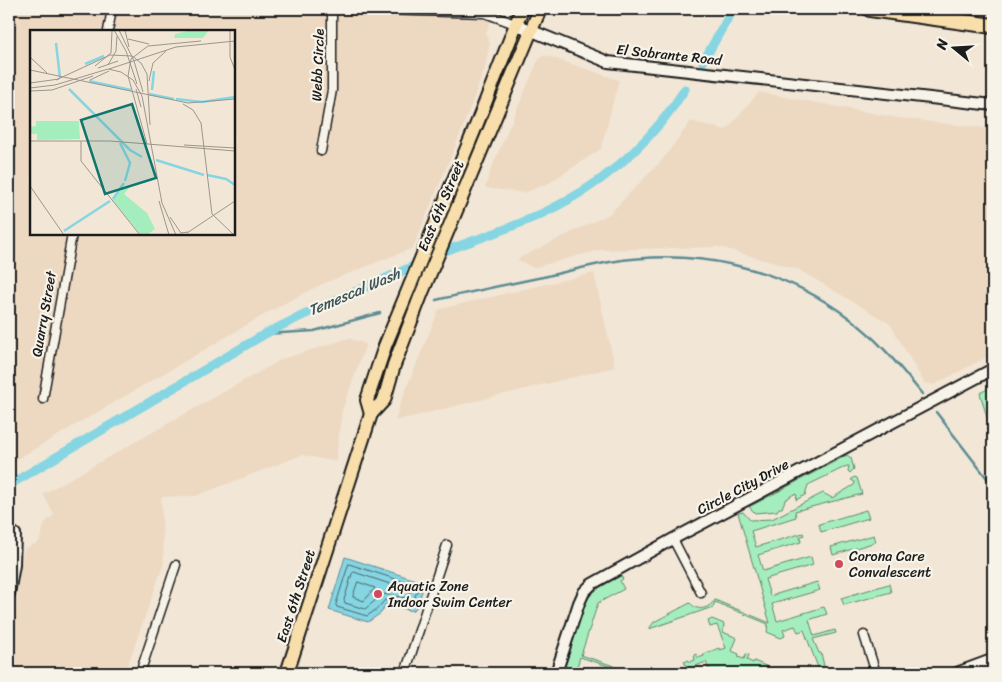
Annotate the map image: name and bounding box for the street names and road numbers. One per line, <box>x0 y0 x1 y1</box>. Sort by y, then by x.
street label: Webb Circle <box>304 28 332 102</box>
street label: El Sobrante Road <box>615 37 724 73</box>
street label: East 6th Street <box>411 157 471 255</box>
street label: Quarry Street <box>24 268 64 359</box>
street label: Circle City Drive <box>692 452 794 522</box>
street label: East 6th Street <box>269 546 323 646</box>

